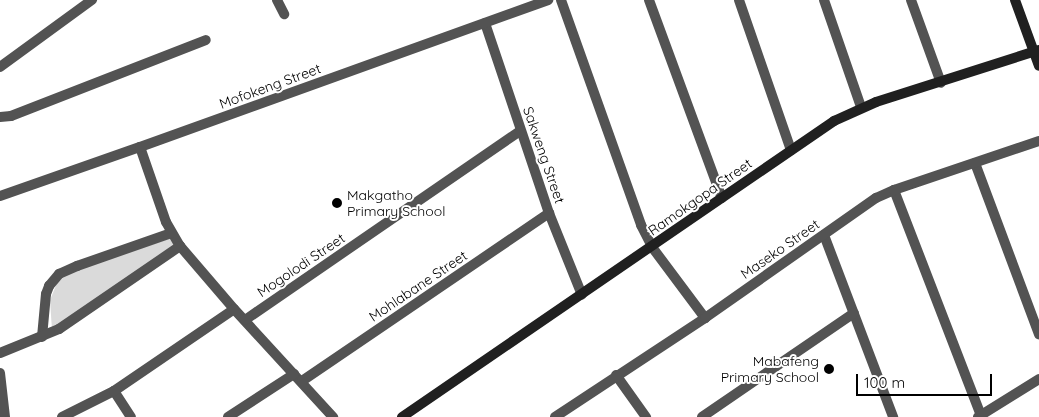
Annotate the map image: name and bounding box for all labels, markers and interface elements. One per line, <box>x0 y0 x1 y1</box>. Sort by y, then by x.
street label: Mofokeng Street <box>217 60 323 112</box>
street label: Sakweng Street <box>520 104 568 206</box>
street label: Ramokgopa Street <box>645 155 755 239</box>
place label: Makgatho Primary School <box>347 187 445 220</box>
marker: Makgatho Primary School <box>331 197 343 209</box>
street label: Maseko Street <box>737 216 823 282</box>
street label: Mogolodi Street <box>254 230 348 300</box>
street label: Mohlabane Street <box>366 247 470 325</box>
place label: Mabafeng Primary School <box>721 353 819 386</box>
marker: Mabafeng Primary School <box>823 363 835 375</box>
scale bar <box>859 364 995 396</box>
text: 100 m <box>864 373 905 392</box>

